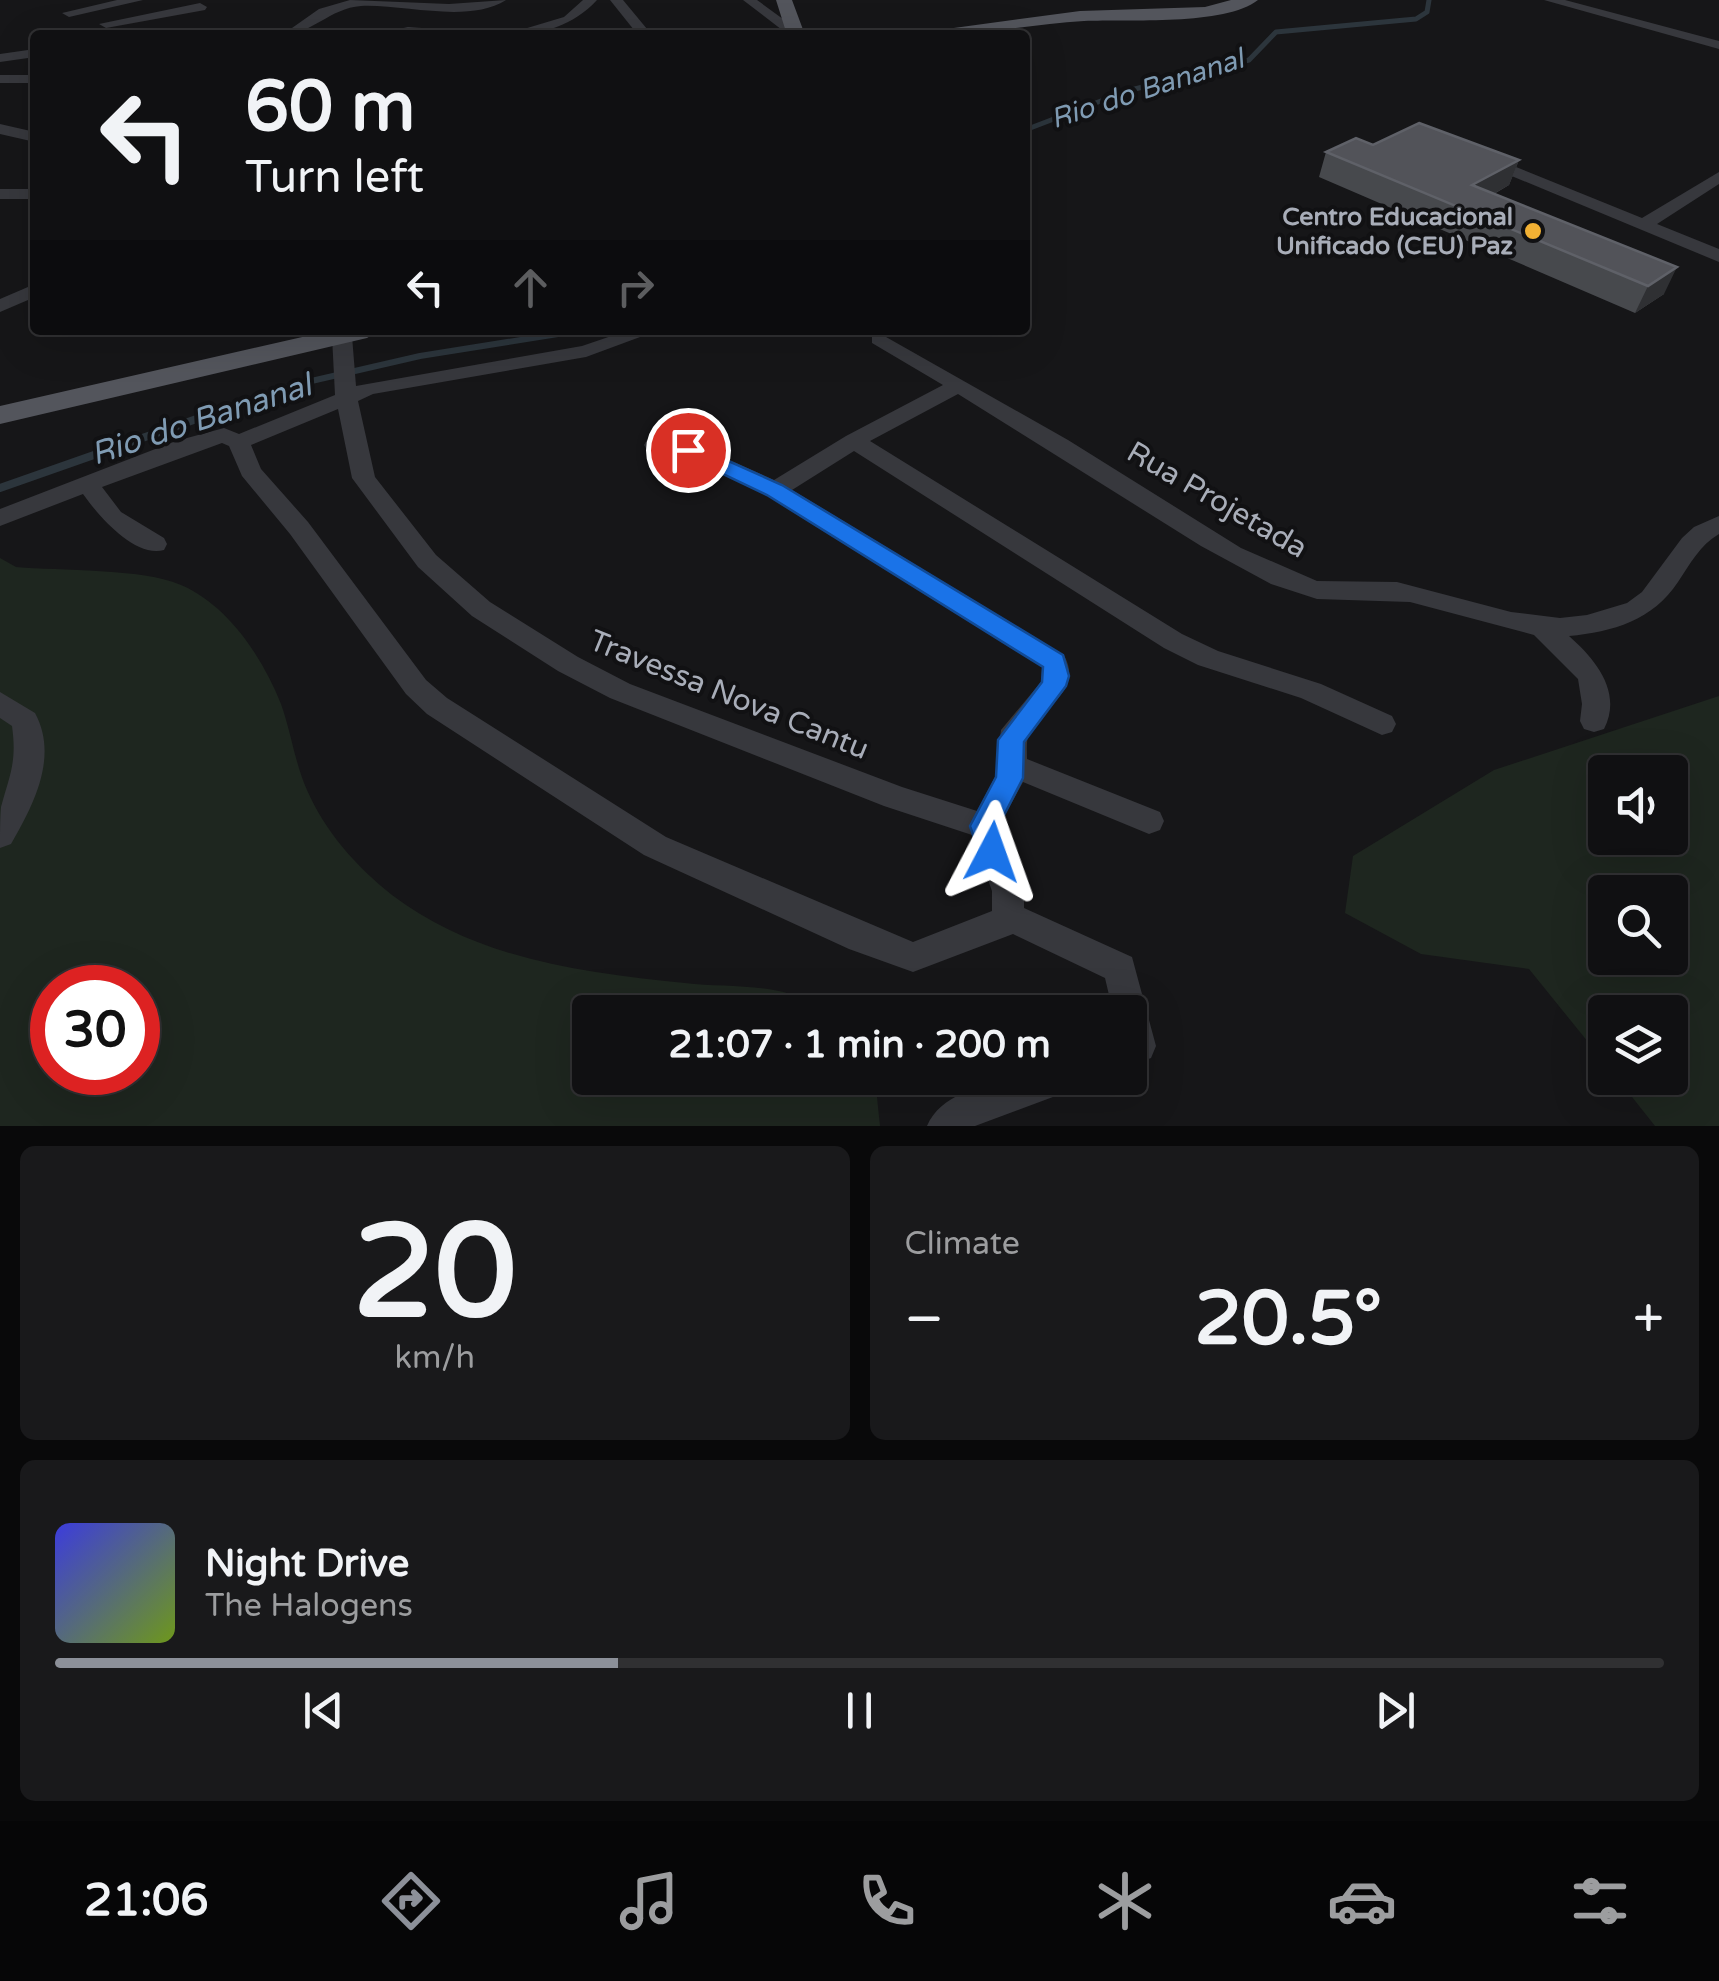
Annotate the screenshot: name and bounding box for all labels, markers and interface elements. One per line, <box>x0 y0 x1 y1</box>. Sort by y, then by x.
water label: Rio do Bananal <box>1046 41 1251 136</box>
text: 60 m <box>245 66 415 150</box>
icon: left <box>80 70 210 200</box>
text: Turn left <box>245 151 424 205</box>
place label: Centro Educacional Unificado (CEU) Paz <box>1276 202 1513 261</box>
marker: Centro Educacional Unificado (CEU) Paz <box>1522 220 1544 242</box>
icon: left <box>398 260 453 315</box>
icon: ahead <box>503 260 558 315</box>
icon: right <box>608 260 663 315</box>
water label: Rio do Bananal <box>86 365 320 474</box>
pin <box>646 408 731 493</box>
icon: arrive <box>661 423 716 478</box>
street label: Rua Projetada <box>1120 433 1314 567</box>
street label: Travessa Nova Cantu <box>584 622 874 768</box>
map controls <box>1588 755 1688 1095</box>
button: sound <box>1588 755 1688 855</box>
position arrow <box>940 800 1044 904</box>
button: search <box>1588 875 1688 975</box>
speed limit sign: 30 <box>30 965 160 1095</box>
button: layers <box>1588 995 1688 1095</box>
text: 21:07 · 1 min · 200 m <box>668 1022 1051 1068</box>
text: 20 <box>353 1196 516 1352</box>
text: Climate <box>905 1225 1020 1263</box>
text: 20.5° <box>1195 1274 1382 1364</box>
text: − <box>905 1287 944 1353</box>
text: + <box>1633 1287 1664 1353</box>
text: km/h <box>395 1339 475 1377</box>
text: Night Drive <box>205 1541 409 1587</box>
text: The Halogens <box>205 1587 413 1625</box>
icon: previous <box>296 1683 351 1738</box>
icon: pause <box>832 1683 887 1738</box>
icon: next <box>1368 1683 1423 1738</box>
icon: directions <box>376 1866 446 1936</box>
icon: music <box>614 1866 684 1936</box>
icon: phone <box>852 1866 922 1936</box>
icon: climate <box>1090 1866 1160 1936</box>
icon: car <box>1327 1866 1397 1936</box>
icon: filters <box>1565 1866 1635 1936</box>
text: 21:06 <box>84 1874 209 1928</box>

